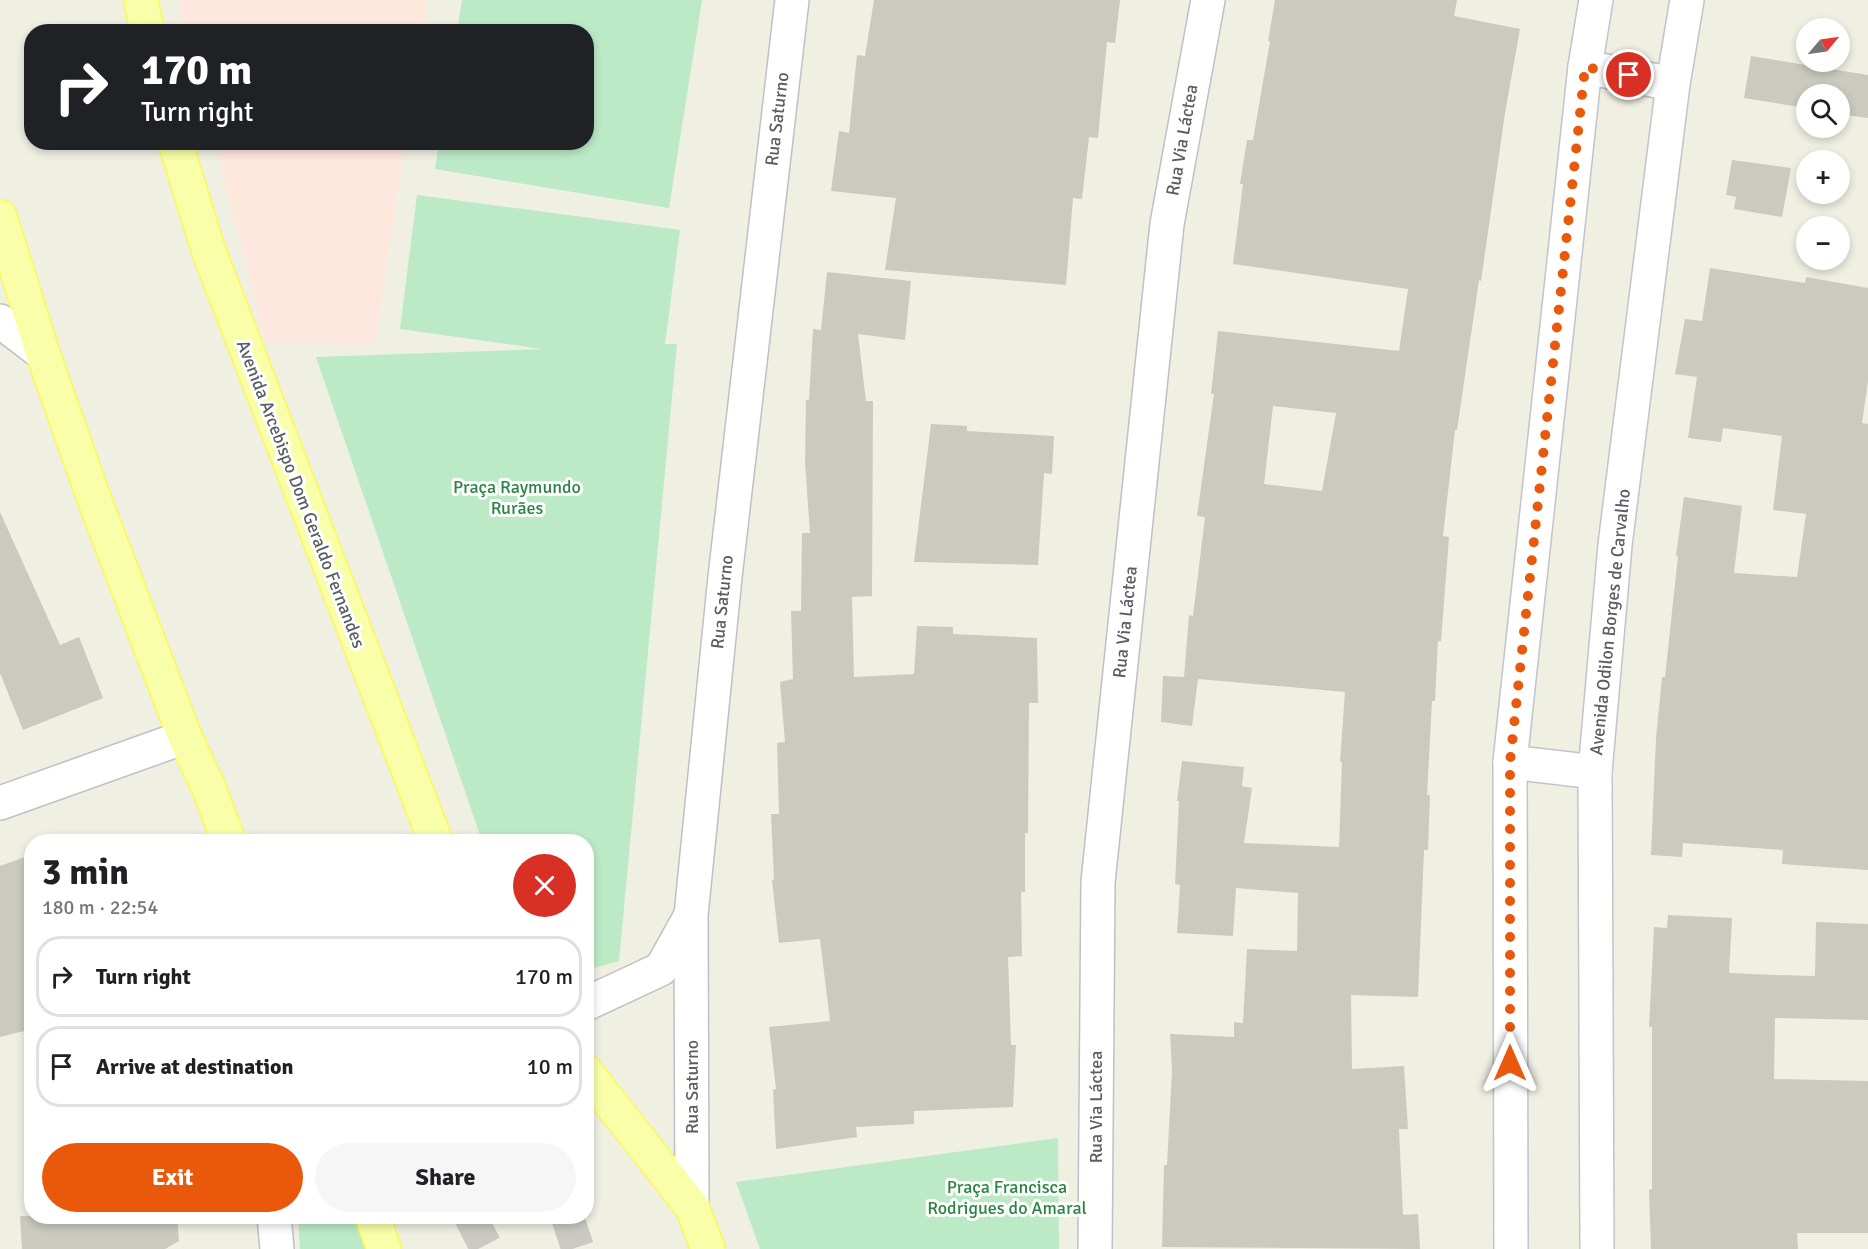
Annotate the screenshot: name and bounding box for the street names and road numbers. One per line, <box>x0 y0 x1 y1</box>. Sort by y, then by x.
street label: Rua Saturno <box>760 71 794 167</box>
street label: Rua Via Láctea <box>1161 83 1203 197</box>
street label: Avenida Arcebispo Dom Geraldo Fernandes <box>232 337 370 651</box>
street label: Avenida Odilon Borges de Carvalho <box>1585 488 1635 756</box>
street label: Rua Saturno <box>706 554 738 650</box>
street label: Rua Via Láctea <box>1108 565 1142 679</box>
street label: Rua Saturno <box>681 1040 703 1134</box>
street label: Rua Via Láctea <box>1085 1051 1107 1163</box>

